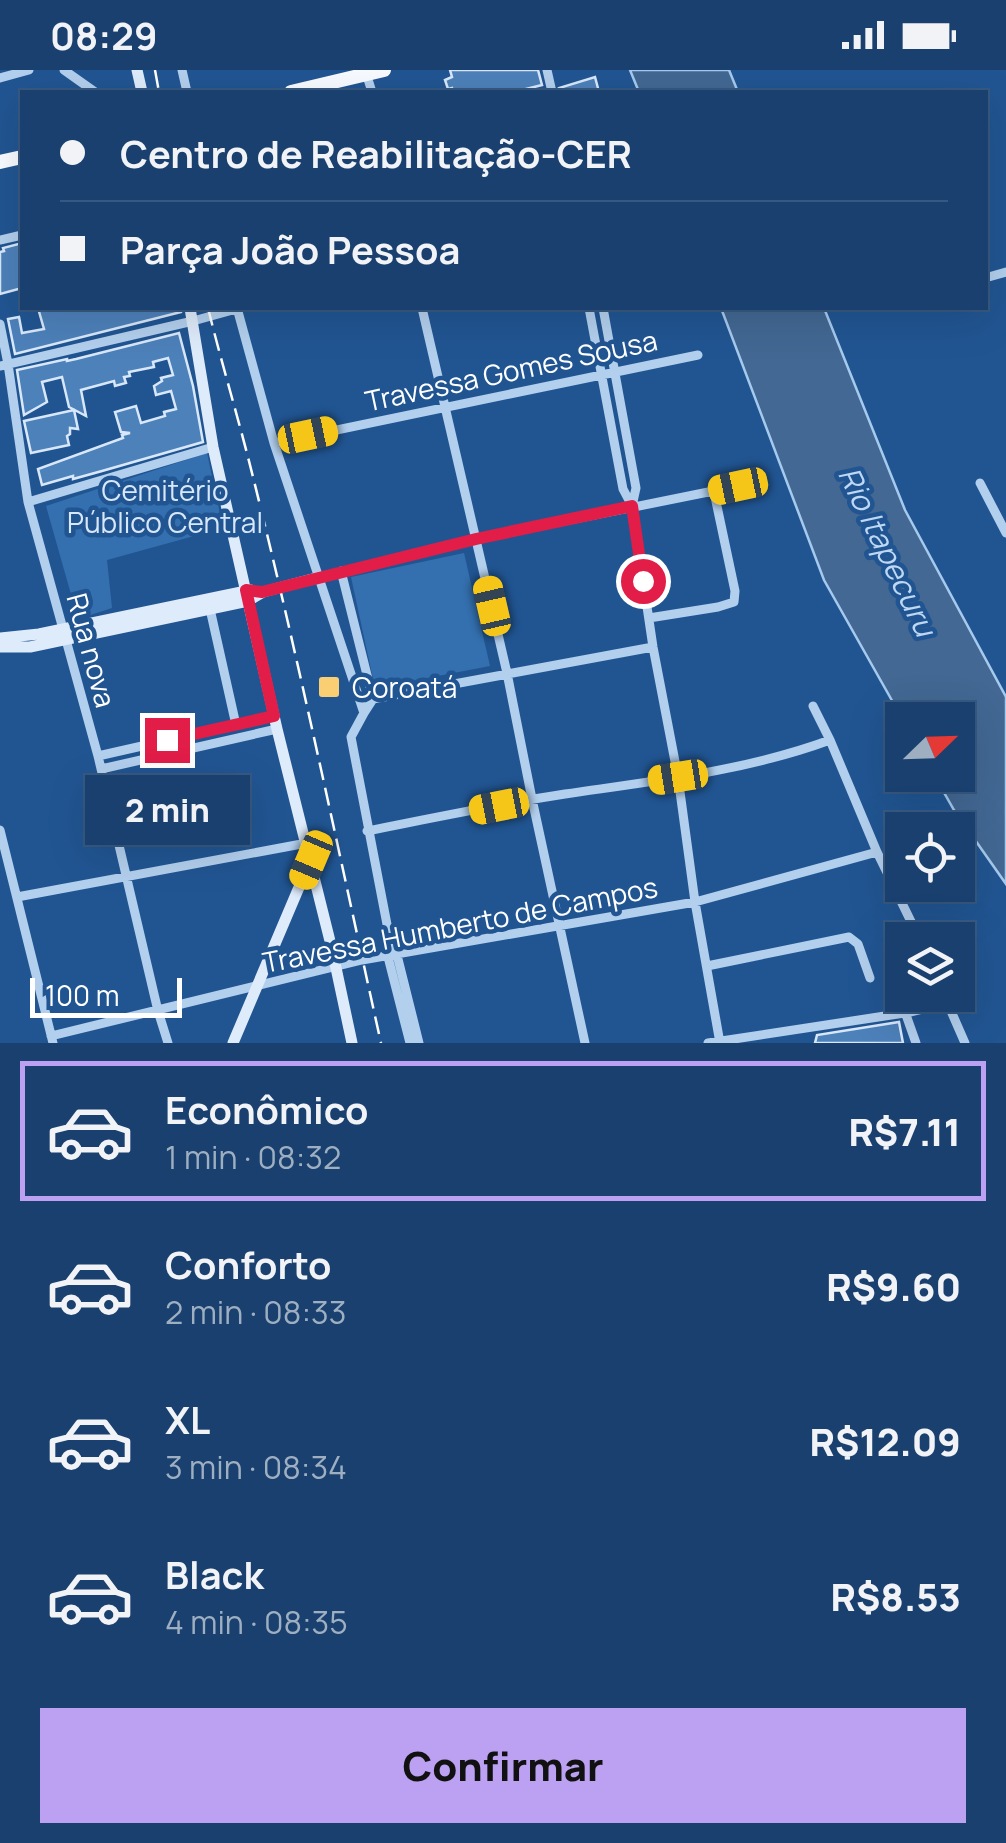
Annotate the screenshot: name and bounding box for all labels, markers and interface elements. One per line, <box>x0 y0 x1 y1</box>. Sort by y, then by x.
text: 08:29 <box>50 9 158 61</box>
text: Centro de Reabilitação-CER <box>120 127 632 179</box>
text: Parça João Pessoa <box>120 223 460 275</box>
street label: Travessa Gomes Sousa <box>361 320 661 420</box>
car <box>276 414 340 456</box>
water label: Rio Itapecuru <box>829 459 948 644</box>
car <box>706 465 770 507</box>
park label: Cemitério Público Central <box>67 471 263 541</box>
route start <box>621 559 666 604</box>
car <box>471 573 513 639</box>
street label: Rua nova <box>59 589 125 711</box>
place label: Coroatá <box>352 668 457 706</box>
marker: Coroatá <box>316 674 342 700</box>
north arrow <box>885 702 975 792</box>
map controls <box>885 702 975 1012</box>
route end <box>145 718 190 763</box>
car <box>646 757 710 797</box>
callout: 2 min <box>84 775 250 845</box>
car <box>467 786 531 826</box>
text: 2 min <box>125 788 210 832</box>
button: locate <box>885 812 975 902</box>
car <box>285 827 337 893</box>
street label: Travessa Humberto de Campos <box>259 867 661 981</box>
button: layers <box>885 922 975 1012</box>
scale bar <box>30 973 182 1018</box>
text: 100 m <box>45 976 119 1014</box>
text: Econômico <box>165 1083 369 1135</box>
icon: car <box>45 1086 135 1176</box>
text: R$7.11 <box>848 1105 961 1157</box>
text: 1 min · 08:32 <box>165 1135 341 1179</box>
text: Conforto <box>165 1238 331 1290</box>
icon: car <box>45 1241 135 1331</box>
text: R$9.60 <box>826 1260 961 1312</box>
text: 2 min · 08:33 <box>165 1290 346 1334</box>
text: XL <box>165 1393 210 1445</box>
icon: car <box>45 1396 135 1486</box>
text: R$12.09 <box>810 1415 961 1467</box>
text: 3 min · 08:34 <box>165 1445 347 1489</box>
text: Black <box>165 1548 264 1600</box>
icon: car <box>45 1551 135 1641</box>
text: R$8.53 <box>831 1570 961 1622</box>
text: 4 min · 08:35 <box>165 1600 348 1644</box>
button: Confirmar <box>40 1708 966 1823</box>

